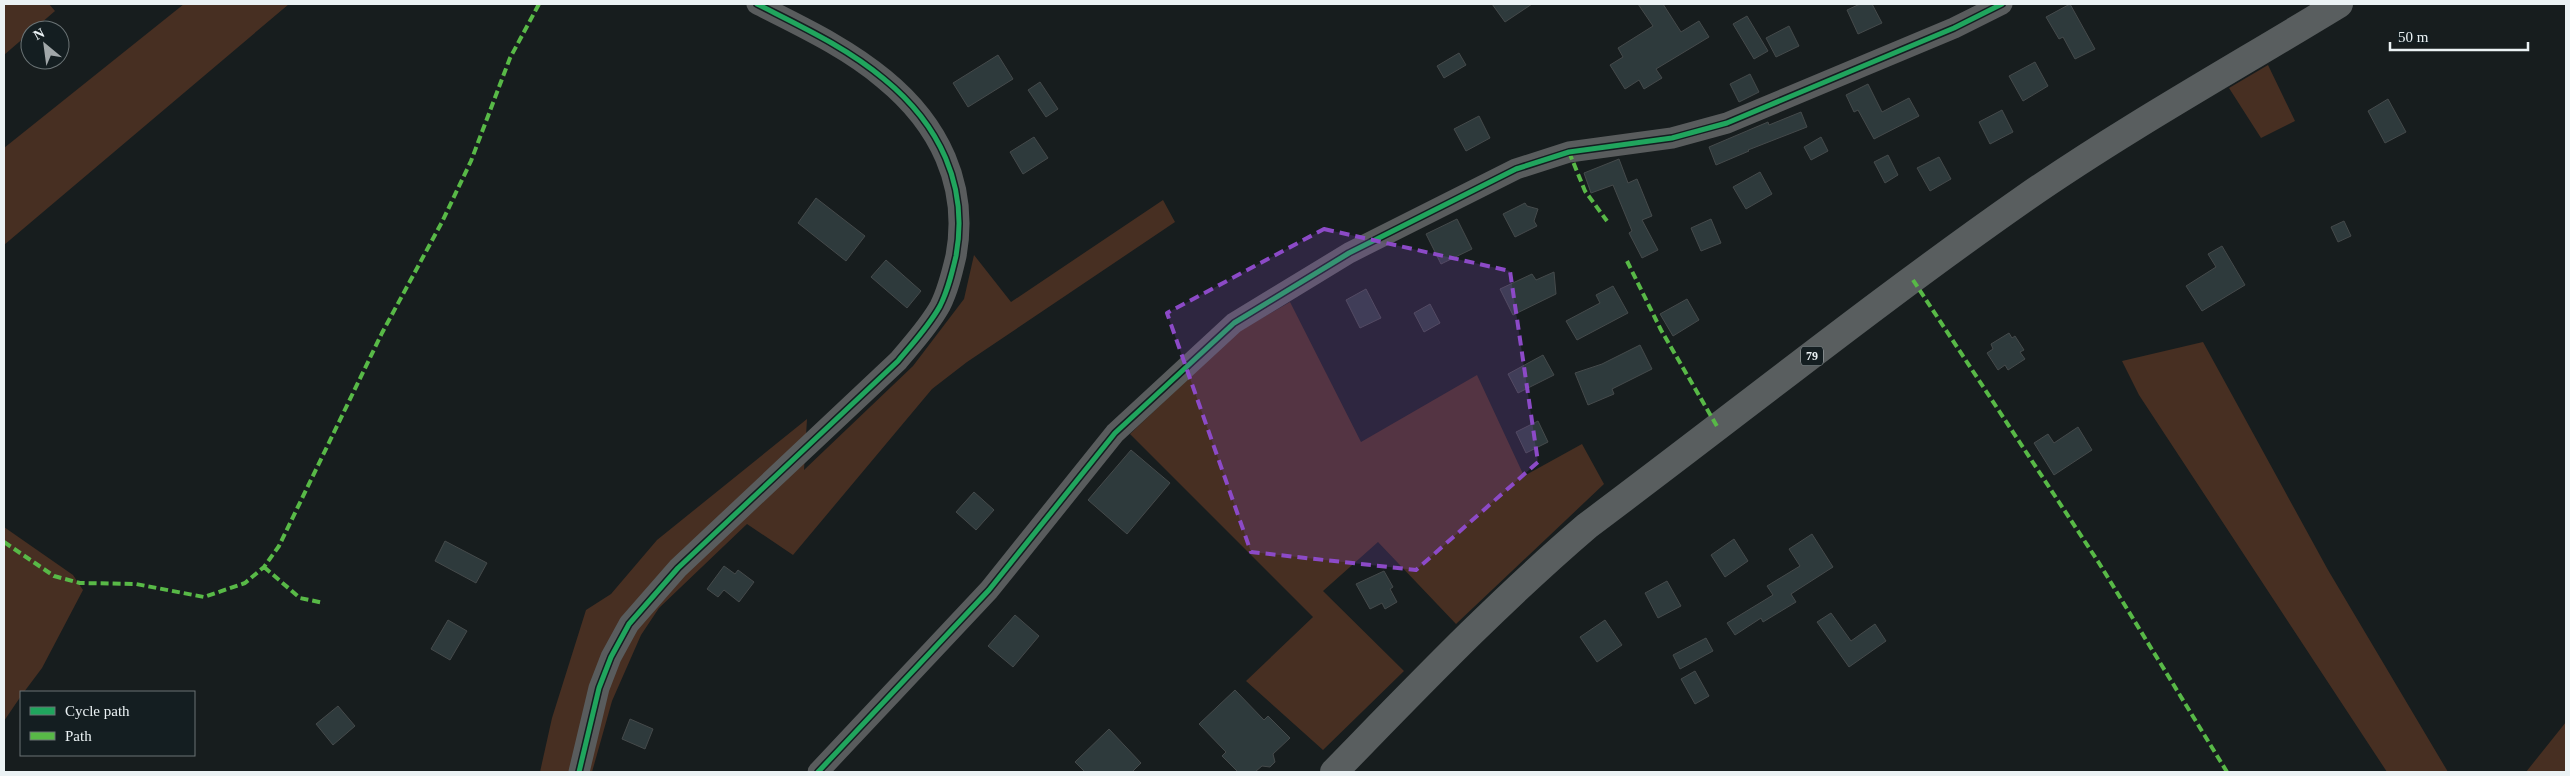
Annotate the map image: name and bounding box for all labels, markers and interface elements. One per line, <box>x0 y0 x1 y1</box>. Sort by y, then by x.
north arrow <box>20 20 70 70</box>
scale bar <box>2390 20 2528 52</box>
text: N <box>31 25 47 43</box>
text: 50 m <box>2398 29 2429 45</box>
road number: 79 <box>1801 346 1823 366</box>
legend <box>20 691 195 756</box>
text: Cycle path <box>65 703 130 719</box>
text: Path <box>65 728 92 744</box>

